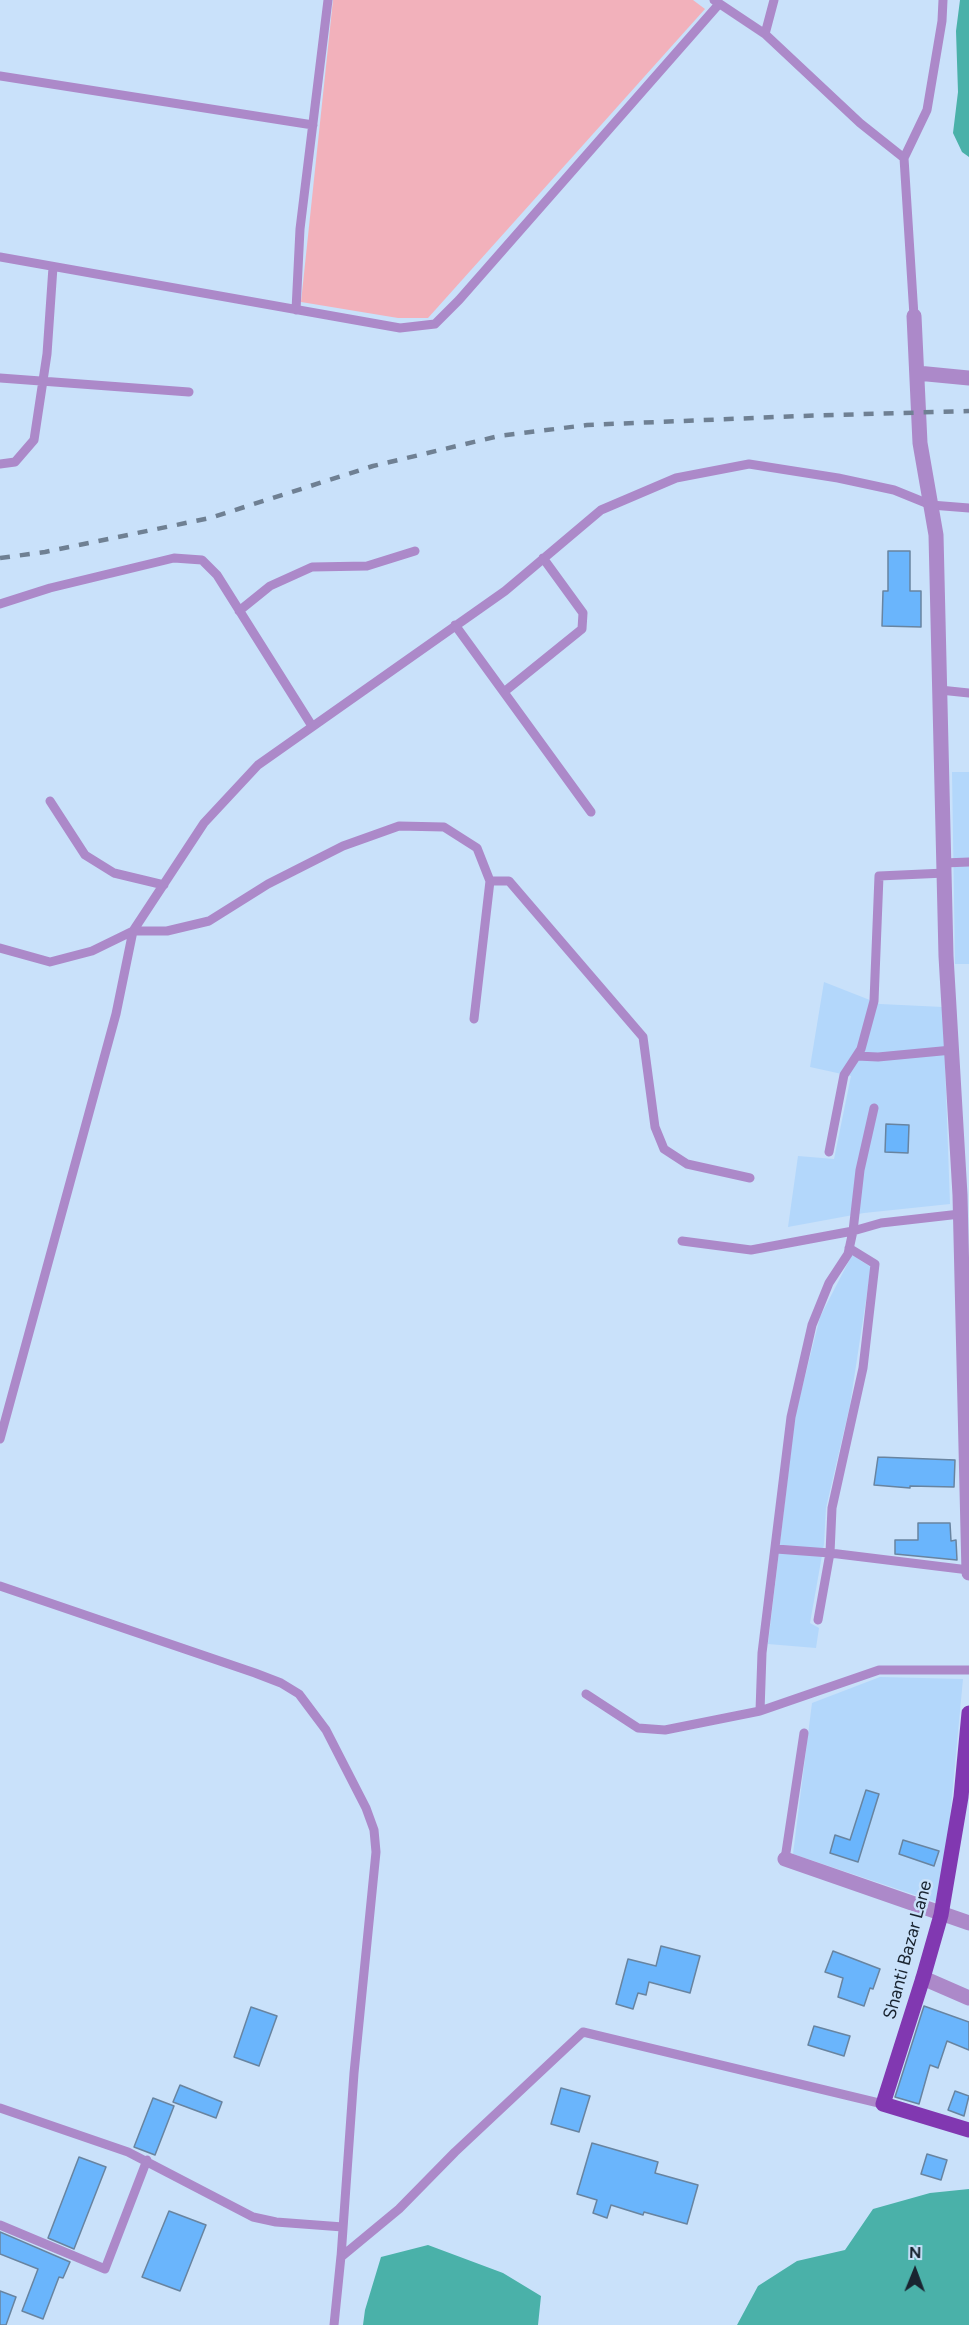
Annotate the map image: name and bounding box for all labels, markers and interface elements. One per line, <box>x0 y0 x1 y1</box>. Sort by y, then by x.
street label: Shanti Bazar Lane <box>879 1878 937 2022</box>
north arrow <box>885 2241 945 2301</box>
text: N <box>909 2243 922 2262</box>

